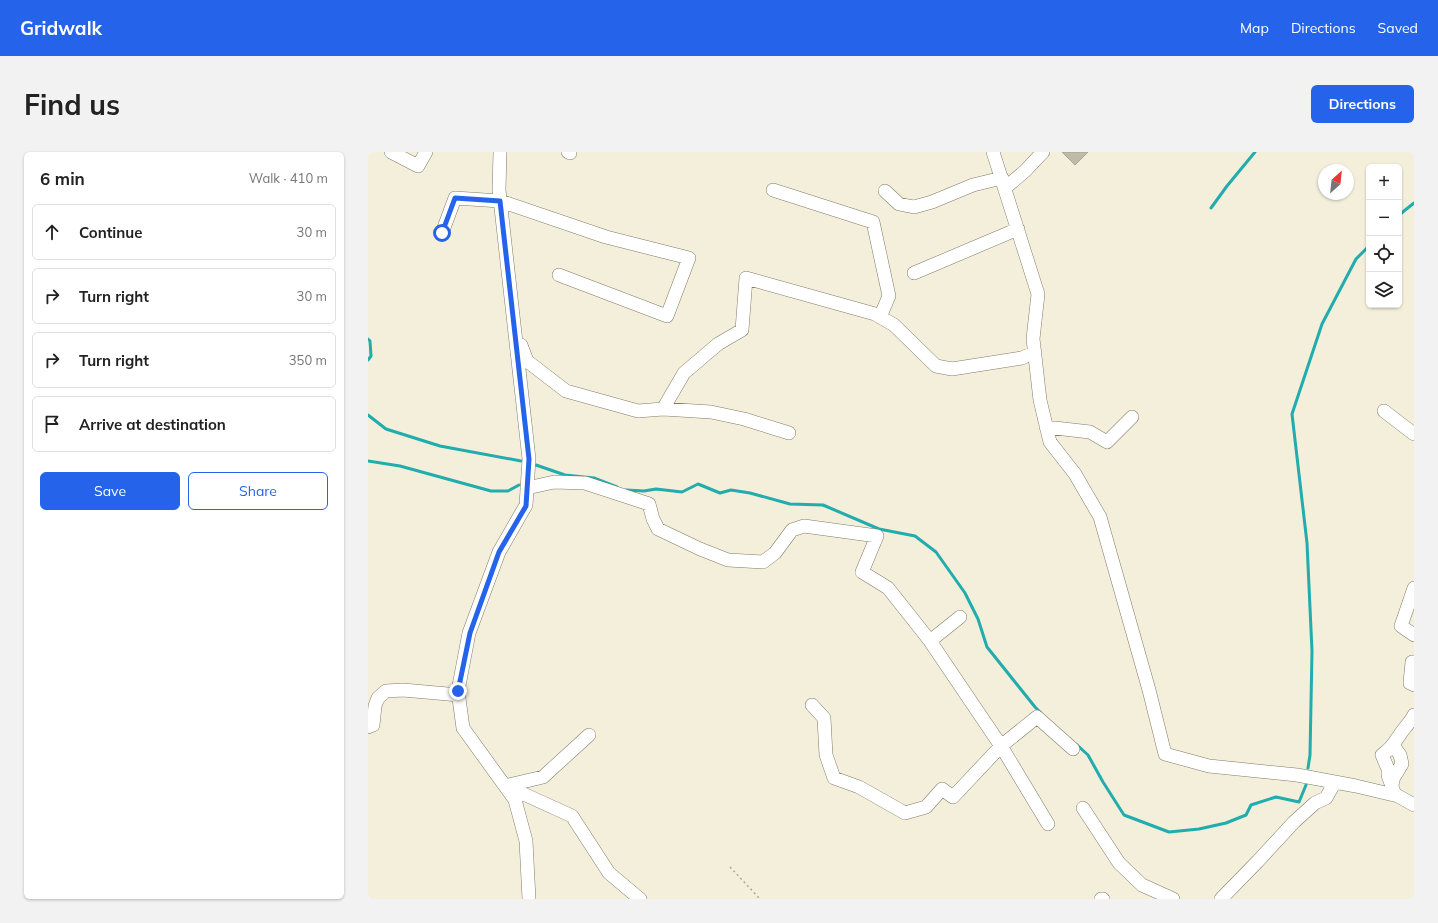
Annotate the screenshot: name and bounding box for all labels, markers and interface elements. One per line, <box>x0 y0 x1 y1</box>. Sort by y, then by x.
text: Gridwalk <box>20 16 102 40</box>
text: Map <box>1240 19 1269 37</box>
text: Directions <box>1291 19 1356 37</box>
text: Saved <box>1378 19 1418 37</box>
button: Directions <box>1311 85 1414 123</box>
text: Find us <box>24 87 120 122</box>
north arrow <box>1318 164 1354 200</box>
map controls <box>1366 164 1402 308</box>
button: + <box>1366 164 1402 200</box>
text: 6 min <box>40 168 85 189</box>
text: Walk · 410 m <box>249 170 328 186</box>
button: − <box>1366 200 1402 236</box>
icon: ahead <box>41 221 63 243</box>
text: Continue <box>79 223 142 242</box>
text: 30 m <box>297 224 327 240</box>
route start <box>433 224 451 242</box>
button: locate <box>1366 236 1402 272</box>
button: layers <box>1366 272 1402 308</box>
icon: right <box>41 285 63 307</box>
text: Turn right <box>79 287 149 306</box>
text: 30 m <box>297 288 327 304</box>
icon: right <box>41 349 63 371</box>
text: Turn right <box>79 351 149 370</box>
text: 350 m <box>289 352 327 368</box>
icon: arrive <box>41 413 63 435</box>
text: Arrive at destination <box>79 415 226 434</box>
button: Save <box>40 472 180 510</box>
button: Share <box>188 472 328 510</box>
route end <box>449 682 467 700</box>

